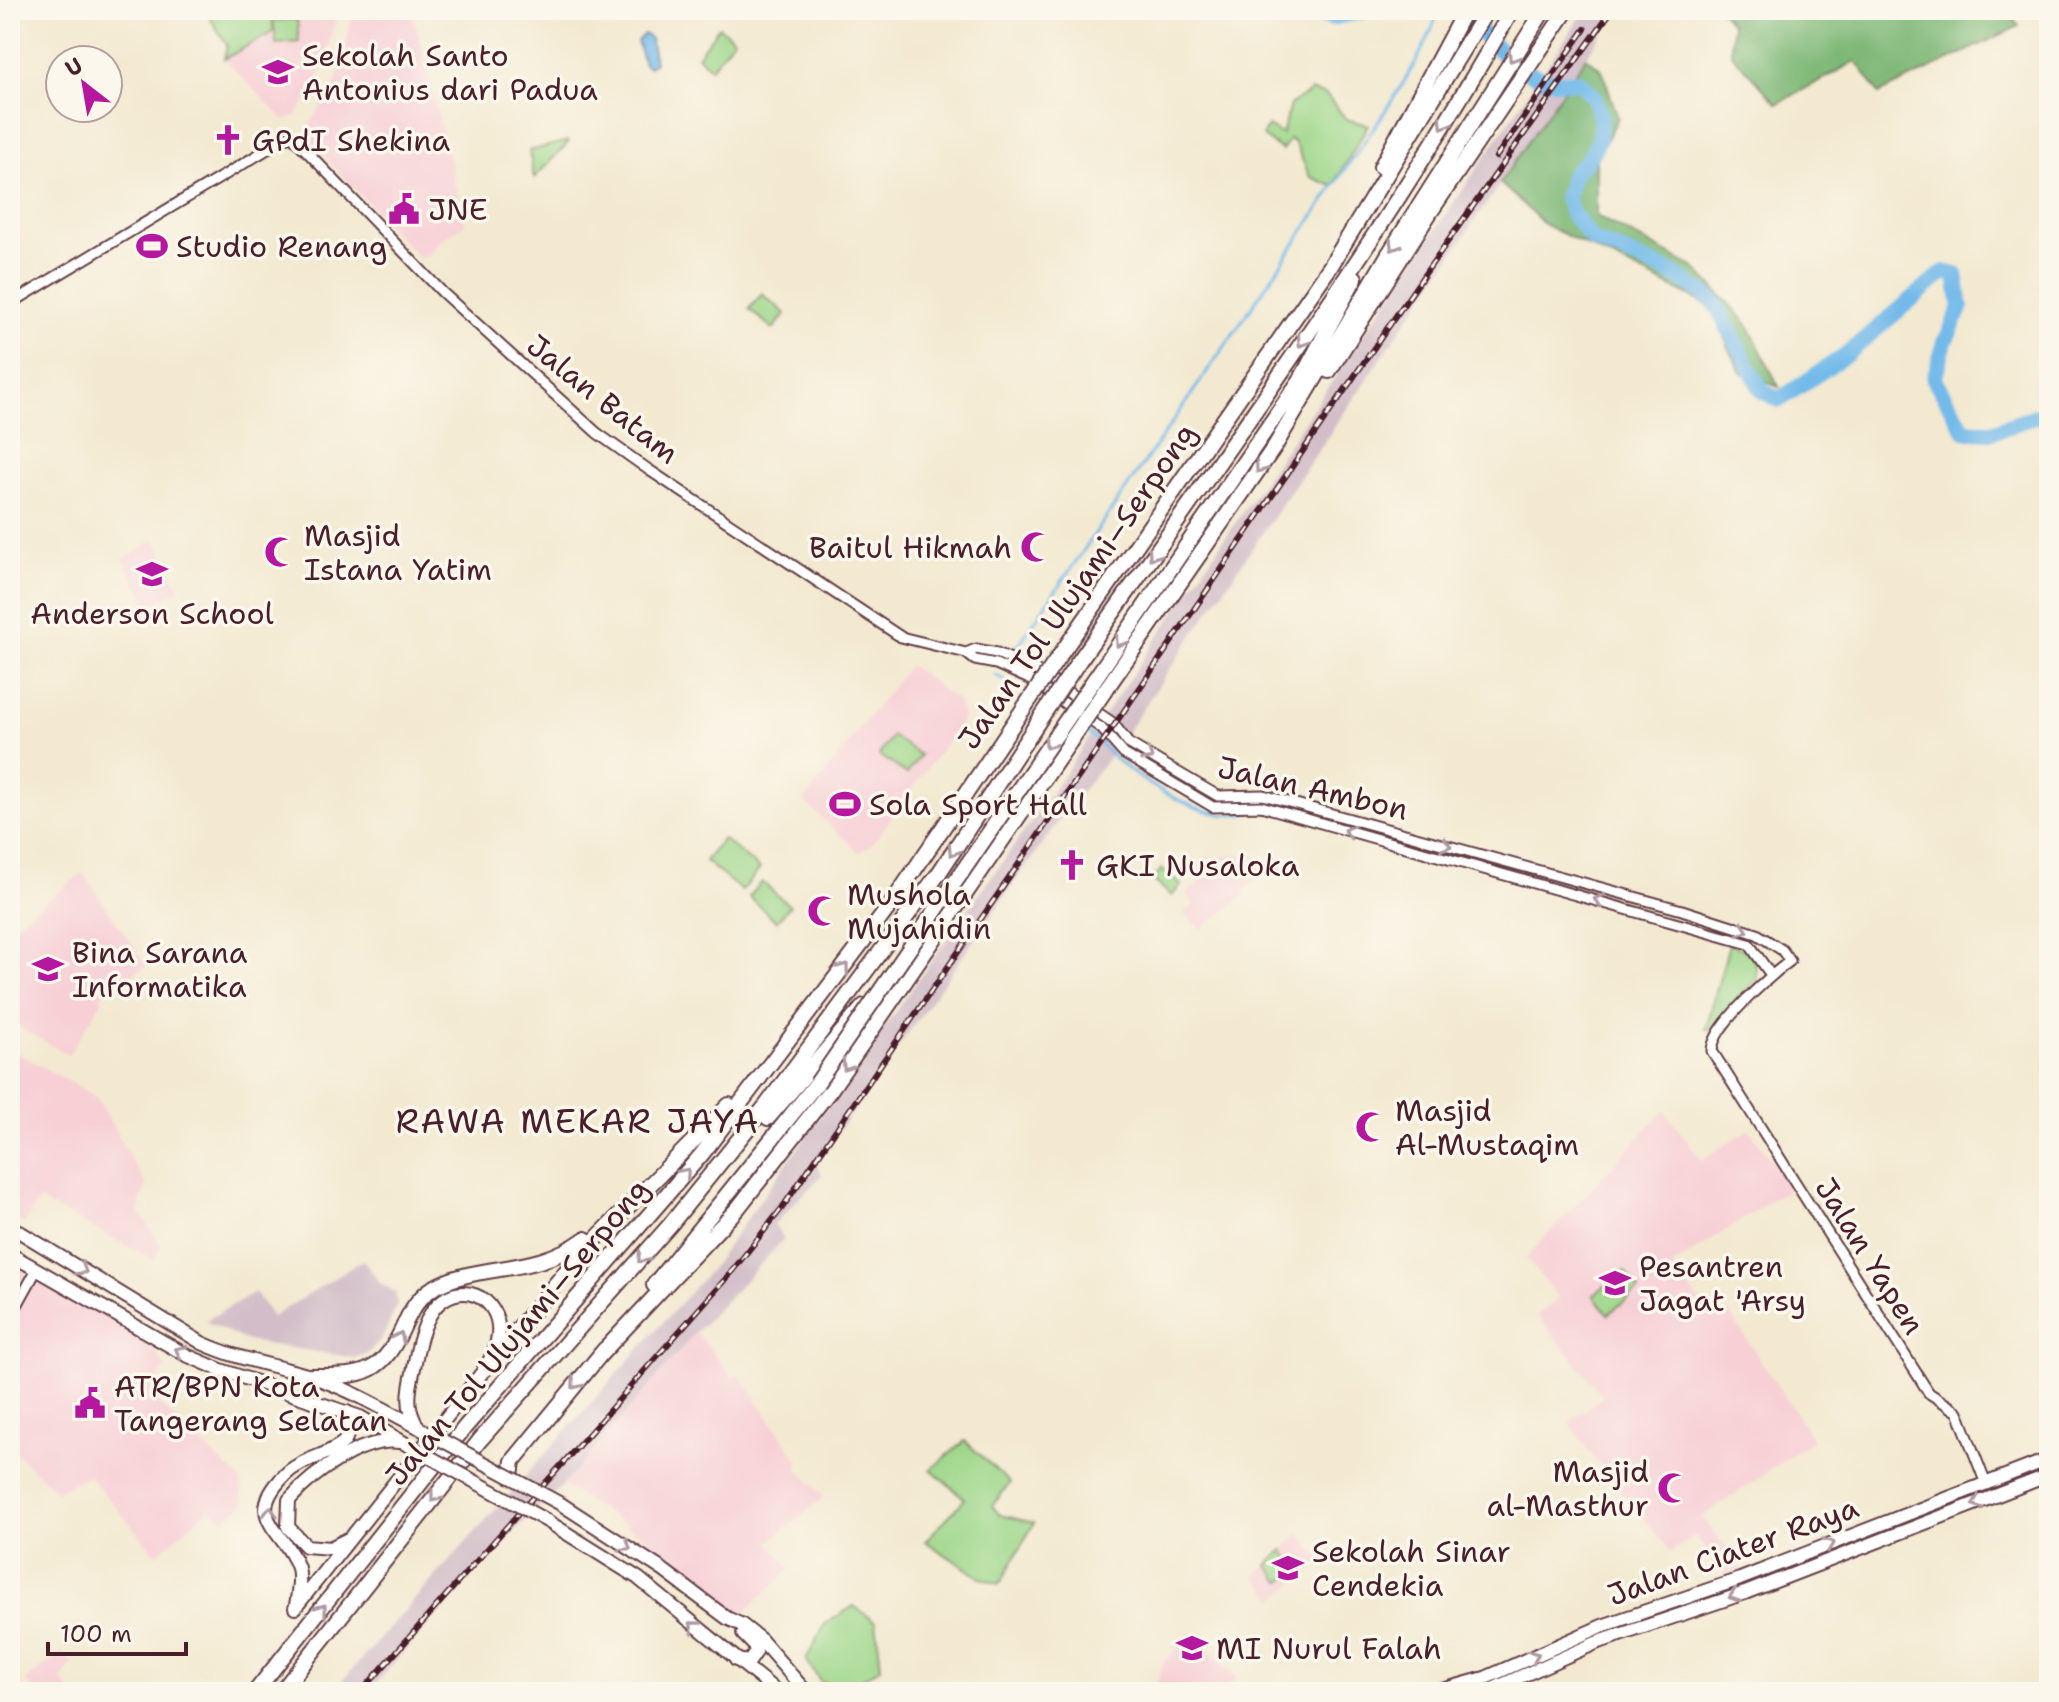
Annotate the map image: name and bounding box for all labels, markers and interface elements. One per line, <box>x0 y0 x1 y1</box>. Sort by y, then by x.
place label: Sekolah Santo Antonius dari Padua <box>302 35 598 110</box>
north arrow <box>44 44 124 124</box>
one-way arrow <box>1508 49 1523 63</box>
text: U <box>60 51 88 84</box>
school or university icon: Sekolah Santo Antonius dari Padua <box>261 55 295 89</box>
one-way arrow <box>1439 115 1454 130</box>
place label: GPdI Shekina <box>252 120 451 161</box>
church icon: GPdI Shekina <box>211 123 245 157</box>
place label: JNE <box>428 189 488 230</box>
public building icon: JNE <box>387 192 421 226</box>
place label: Studio Renang <box>176 226 387 267</box>
sports icon: Studio Renang <box>135 229 169 263</box>
one-way arrow <box>1388 237 1404 252</box>
street label: Jalan Batam <box>518 325 688 473</box>
one-way arrow <box>1297 333 1312 348</box>
street label: Jalan Tol Ulujami–Serpong <box>948 415 1206 757</box>
one-way arrow <box>1255 460 1270 474</box>
place label: Masjid Istana Yatim <box>304 515 492 590</box>
place label: Baitul Hikmah <box>809 527 1012 568</box>
mosque icon: Baitul Hikmah <box>1019 530 1053 564</box>
mosque icon: Masjid Istana Yatim <box>263 535 297 569</box>
one-way arrow <box>1148 546 1163 561</box>
school or university icon: Anderson School <box>135 557 169 591</box>
place label: Anderson School <box>30 593 274 634</box>
one-way arrow <box>1115 633 1130 647</box>
one-way arrow <box>1044 736 1059 750</box>
one-way arrow <box>1139 746 1154 761</box>
street label: Jalan Ambon <box>1214 746 1412 830</box>
place label: Sola Sport Hall <box>869 784 1087 825</box>
sports icon: Sola Sport Hall <box>828 787 862 821</box>
one-way arrow <box>1342 824 1356 840</box>
one-way arrow <box>1439 836 1453 852</box>
one-way arrow <box>948 843 963 857</box>
place label: GKI Nusaloka <box>1096 845 1300 886</box>
church icon: GKI Nusaloka <box>1055 848 1089 882</box>
place label: Mushola Mujahidin <box>847 874 991 949</box>
one-way arrow <box>1593 893 1607 909</box>
mosque icon: Mushola Mujahidin <box>806 894 840 928</box>
one-way arrow <box>1735 920 1749 936</box>
place label: Bina Sarana Informatika <box>72 932 248 1007</box>
school or university icon: Bina Sarana Informatika <box>31 952 65 986</box>
one-way arrow <box>835 962 849 976</box>
one-way arrow <box>842 1057 857 1071</box>
place label: Masjid Al-Mustaqim <box>1395 1090 1579 1165</box>
district label: RAWA MEKAR JAYA <box>396 1098 760 1144</box>
mosque icon: Masjid Al-Mustaqim <box>1354 1110 1388 1144</box>
one-way arrow <box>675 1168 690 1183</box>
street label: Jalan Tol Ulujami–Serpong <box>376 1169 658 1495</box>
street label: Jalan Yapen <box>1806 1170 1934 1342</box>
place label: Pesantren Jagat 'Arsy <box>1639 1246 1806 1321</box>
one-way arrow <box>637 1248 651 1263</box>
one-way arrow <box>73 1261 88 1276</box>
school or university icon: Pesantren Jagat 'Arsy <box>1598 1266 1632 1300</box>
one-way arrow <box>389 1331 405 1346</box>
one-way arrow <box>173 1345 188 1360</box>
place label: ATR/BPN Kota Tangerang Selatan <box>114 1366 387 1441</box>
one-way arrow <box>571 1375 586 1389</box>
public building icon: ATR/BPN Kota Tangerang Selatan <box>73 1386 107 1420</box>
place label: Masjid al-Masthur <box>1487 1451 1649 1526</box>
mosque icon: Masjid al-Masthur <box>1656 1471 1690 1505</box>
street label: Jalan Ciater Raya <box>1602 1486 1864 1615</box>
one-way arrow <box>431 1488 445 1503</box>
one-way arrow <box>1970 1494 1984 1510</box>
one-way arrow <box>261 1505 279 1518</box>
place label: Sekolah Sinar Cendekia <box>1312 1531 1511 1606</box>
one-way arrow <box>618 1537 632 1552</box>
one-way arrow <box>1822 1537 1836 1554</box>
school or university icon: Sekolah Sinar Cendekia <box>1271 1551 1305 1585</box>
one-way arrow <box>1728 1587 1742 1603</box>
one-way arrow <box>312 1603 326 1618</box>
scale bar <box>48 1606 186 1656</box>
text: 100 m <box>60 1618 132 1650</box>
one-way arrow <box>689 1621 704 1636</box>
place label: MI Nurul Falah <box>1216 1628 1442 1669</box>
school or university icon: MI Nurul Falah <box>1175 1631 1209 1665</box>
one-way arrow <box>1526 1650 1540 1666</box>

